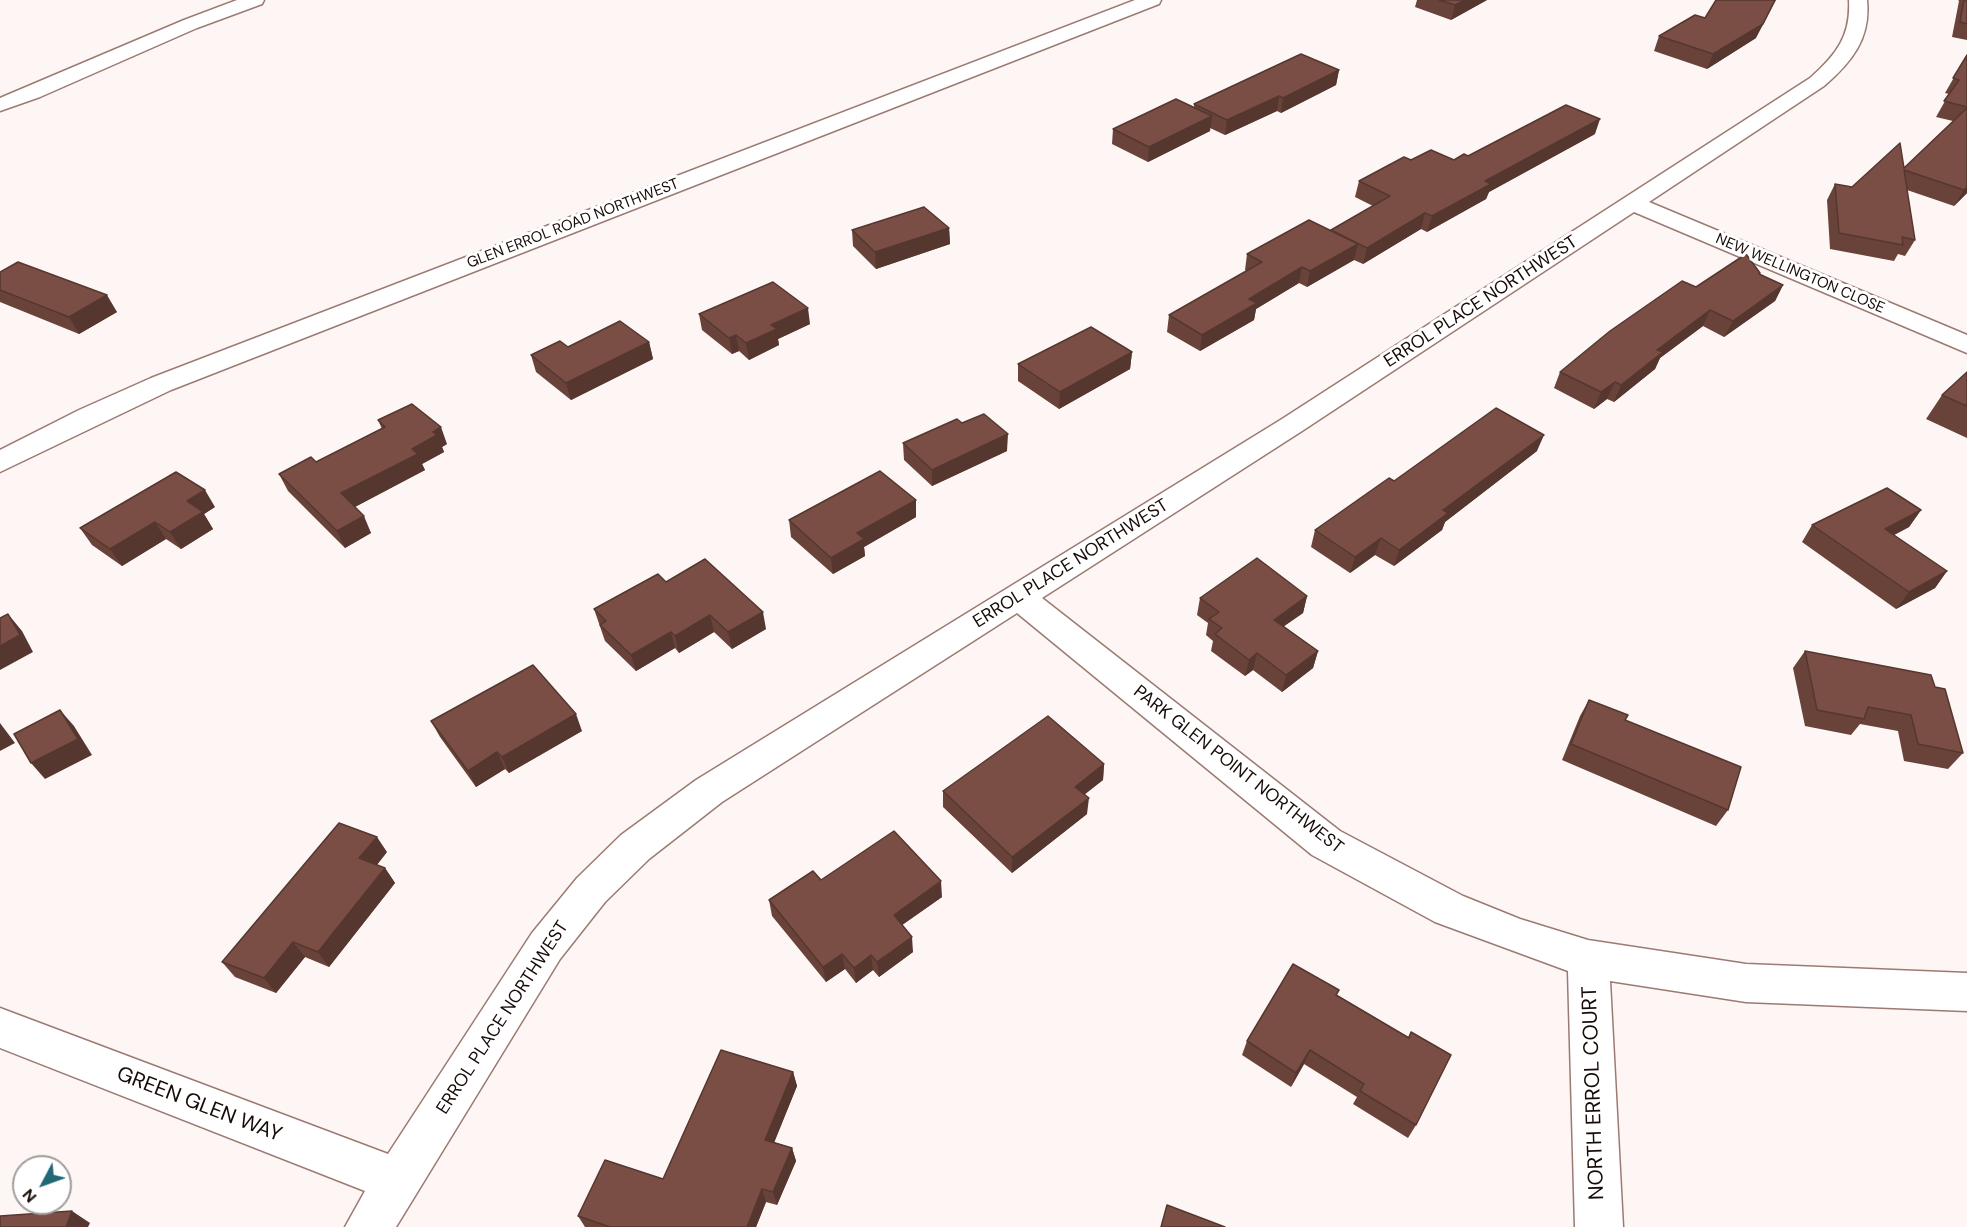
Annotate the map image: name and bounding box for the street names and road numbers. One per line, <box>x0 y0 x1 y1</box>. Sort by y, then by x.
street label: GLEN ERROL ROAD NORTHWEST <box>465 175 681 273</box>
street label: NEW WELLINGTON CLOSE <box>1713 230 1887 318</box>
street label: ERROL PLACE NORTHWEST <box>1380 231 1582 373</box>
street label: ERROL PLACE NORTHWEST <box>969 495 1173 633</box>
street label: PARK GLEN POINT NORTHWEST <box>1129 681 1347 859</box>
street label: ERROL PLACE NORTHWEST <box>432 917 574 1119</box>
street label: NORTH ERROL COURT <box>1578 986 1610 1200</box>
street label: GREEN GLEN WAY <box>113 1062 285 1148</box>

